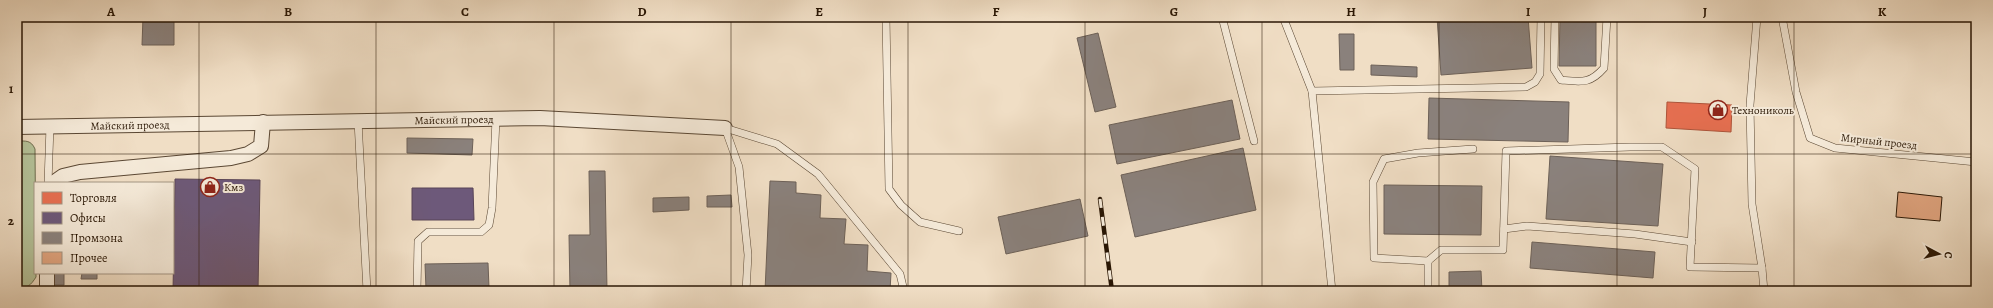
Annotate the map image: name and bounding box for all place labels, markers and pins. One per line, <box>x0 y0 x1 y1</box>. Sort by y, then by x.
shop icon: Технониколь <box>1707 99 1729 121</box>
place label: Технониколь <box>1732 103 1794 118</box>
shop icon: Кмз <box>199 176 221 198</box>
place label: Кмз <box>224 180 243 195</box>

